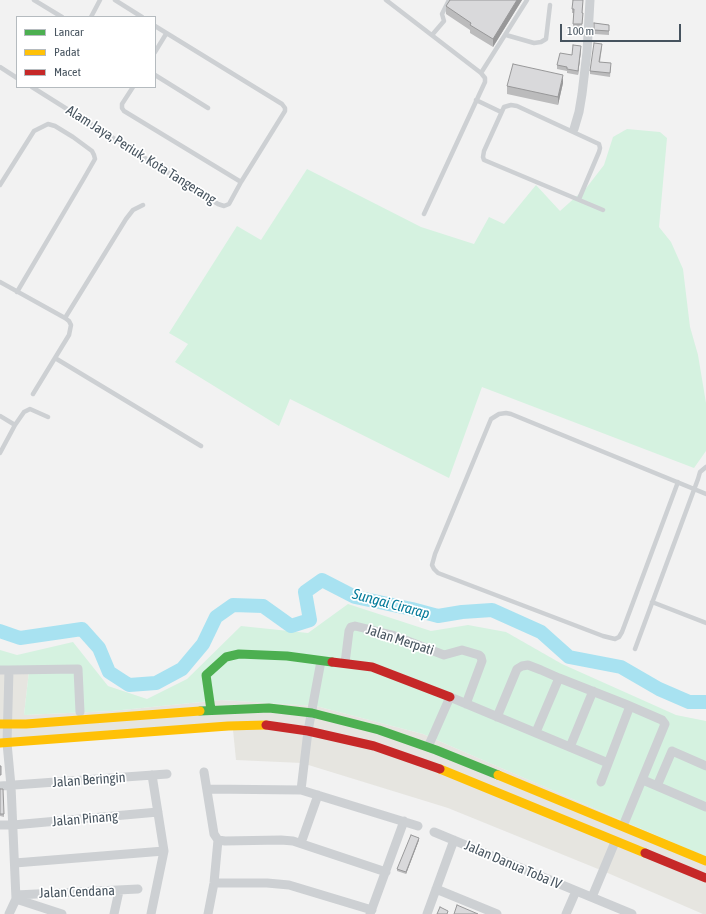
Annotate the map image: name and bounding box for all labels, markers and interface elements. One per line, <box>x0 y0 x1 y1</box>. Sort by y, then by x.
legend <box>16 16 156 88</box>
scale bar <box>562 16 683 42</box>
text: 100 m <box>567 24 594 38</box>
text: Lancar <box>54 25 84 39</box>
text: Padat <box>54 45 80 59</box>
text: Macet <box>54 65 81 79</box>
street label: Alam Jaya, Periuk, Kota Tangerang <box>63 102 219 208</box>
water label: Sungai Cirarap <box>350 585 432 623</box>
street label: Jalan Merpati <box>364 621 436 659</box>
street label: Jalan Beringin <box>52 769 126 791</box>
street label: Jalan Pinang <box>51 808 119 830</box>
street label: Jalan Danua Toba IV <box>462 837 564 893</box>
street label: Jalan Cendana <box>39 882 115 902</box>

